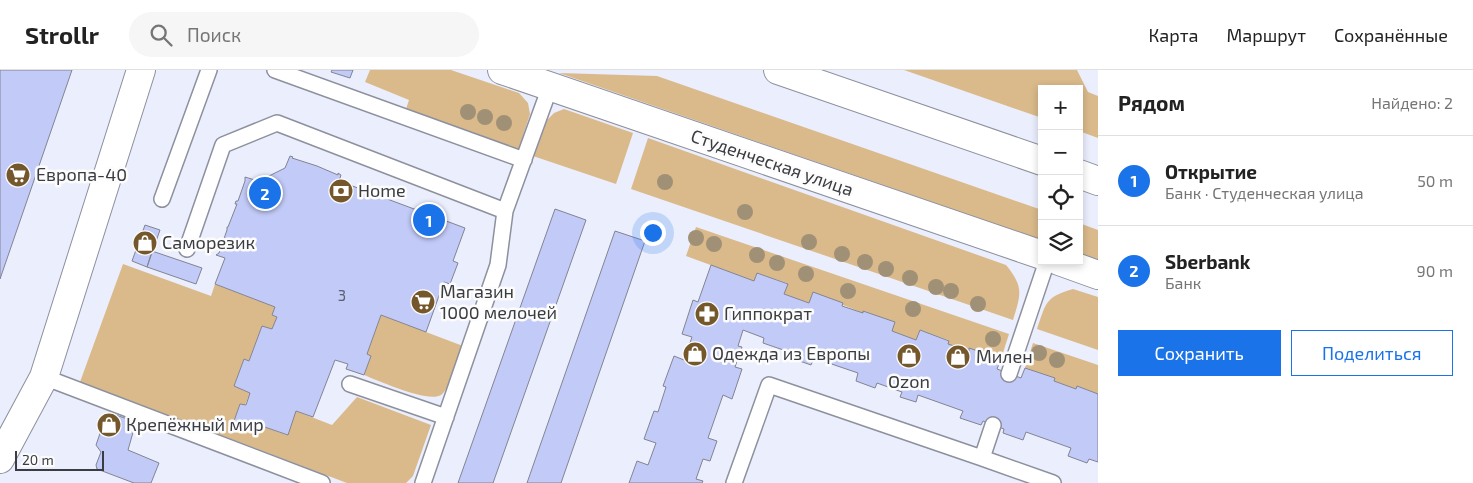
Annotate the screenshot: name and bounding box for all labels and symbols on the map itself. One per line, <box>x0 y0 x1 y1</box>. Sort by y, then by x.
street label: Студенческая улица <box>688 124 856 200</box>
supermarket icon: Европа-40 <box>5 162 31 188</box>
place label: Европа-40 <box>36 163 127 185</box>
pin: 2 <box>249 174 281 212</box>
bank icon: Home <box>328 178 354 204</box>
place label: Home <box>358 179 406 201</box>
pin: 1 <box>413 201 445 239</box>
your location <box>640 220 666 246</box>
shop icon: Саморезик <box>132 230 158 256</box>
place label: Саморезик <box>162 231 256 253</box>
place label: Магазин 1000 мелочей <box>440 280 557 323</box>
house number: 3 <box>338 286 346 304</box>
supermarket icon: Магазин 1000 мелочей <box>410 289 436 315</box>
pharmacy icon: Гиппократ <box>694 301 720 327</box>
place label: Гиппократ <box>724 302 812 324</box>
shop icon: Одежда из Европы <box>682 341 708 367</box>
place label: Одежда из Европы <box>712 342 870 364</box>
shop icon: Ozon <box>896 343 922 369</box>
shop icon: Милен <box>945 344 971 370</box>
place label: Милен <box>976 345 1033 367</box>
place label: Ozon <box>888 370 930 392</box>
shop icon: Крепёжный мир <box>96 412 122 438</box>
place label: Крепёжный мир <box>126 413 264 435</box>
scale bar <box>15 448 104 471</box>

